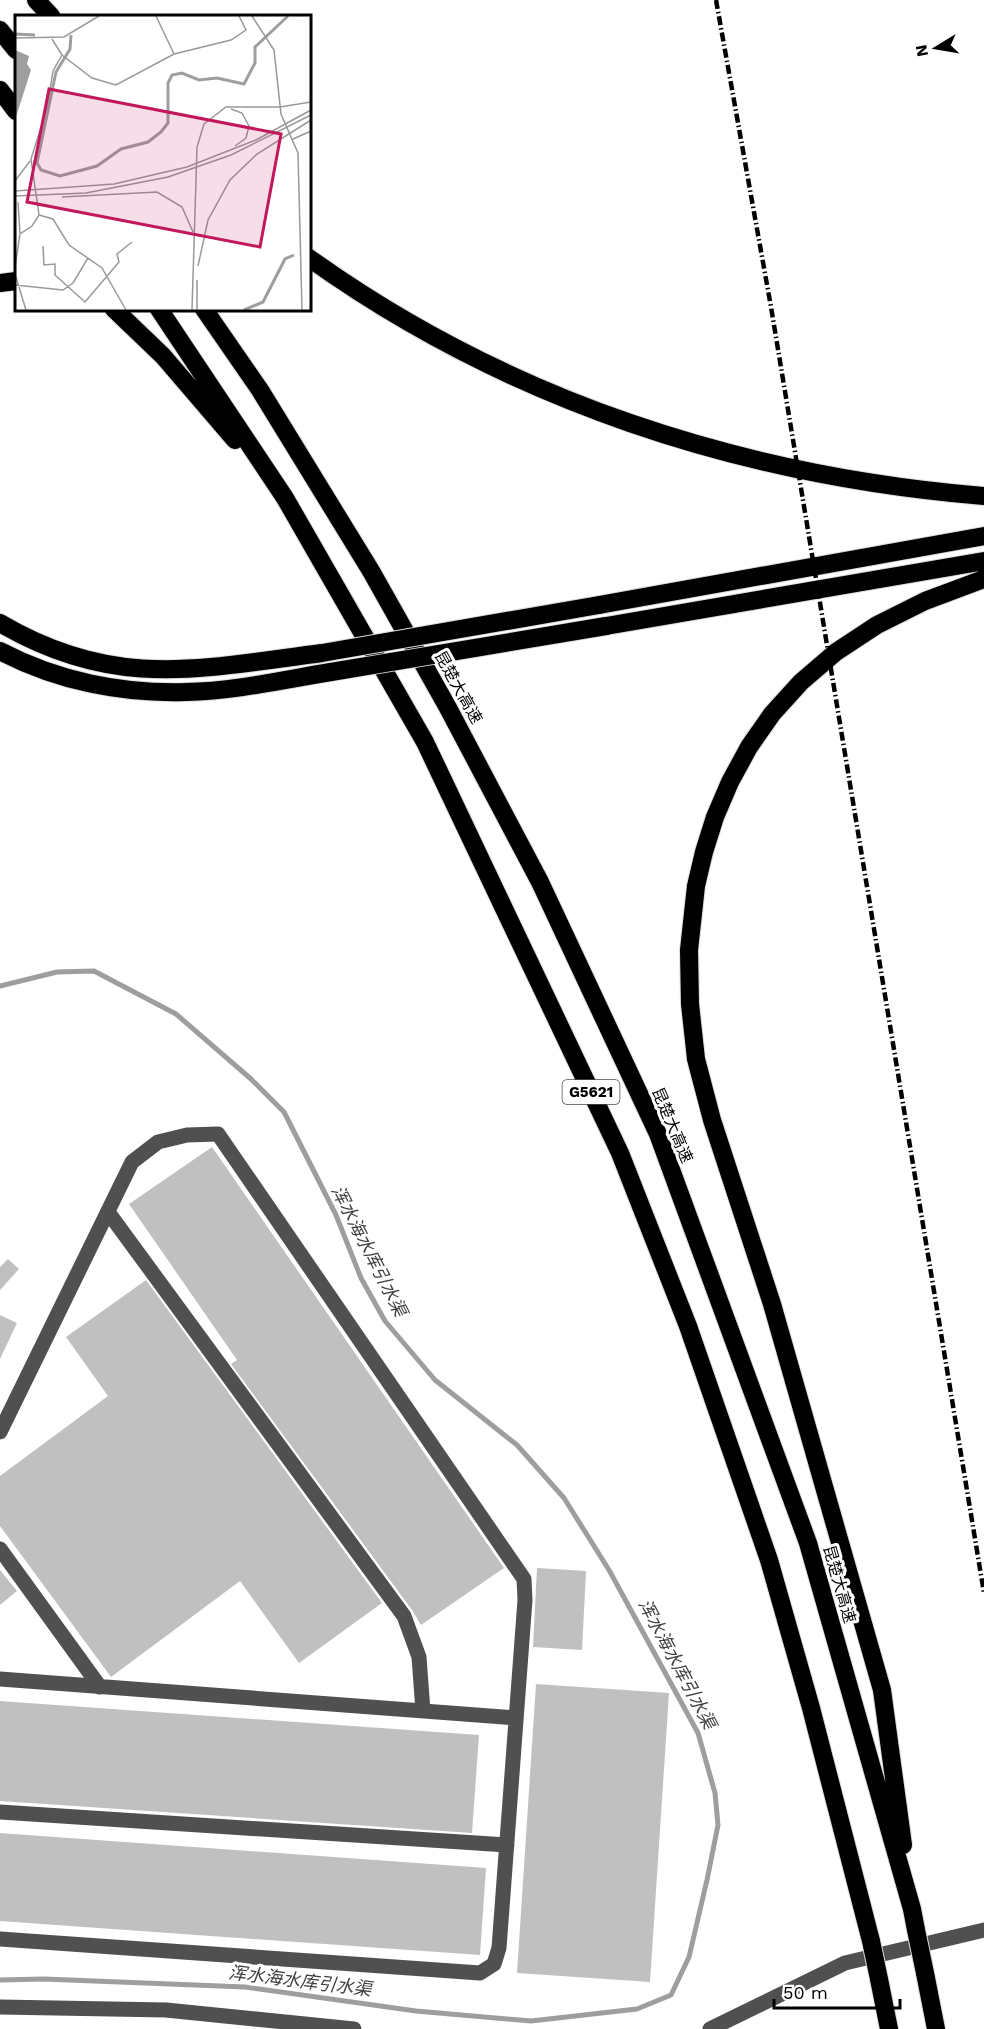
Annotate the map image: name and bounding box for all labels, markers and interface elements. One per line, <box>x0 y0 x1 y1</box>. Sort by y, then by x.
inset map <box>15 15 310 310</box>
north arrow <box>906 18 966 78</box>
text: N <box>911 43 932 58</box>
street label: 昆楚大高速 <box>431 648 486 727</box>
road number: G5621 <box>562 1080 620 1104</box>
street label: 昆楚大高速 <box>648 1085 697 1166</box>
water label: 浑水海水库引水渠 <box>327 1182 413 1322</box>
street label: 昆楚大高速 <box>819 1543 860 1625</box>
water label: 浑水海水库引水渠 <box>634 1595 722 1735</box>
water label: 浑水海水库引水渠 <box>227 1961 376 2000</box>
scale bar <box>774 1972 900 2010</box>
text: 50 m <box>783 1982 828 2003</box>

